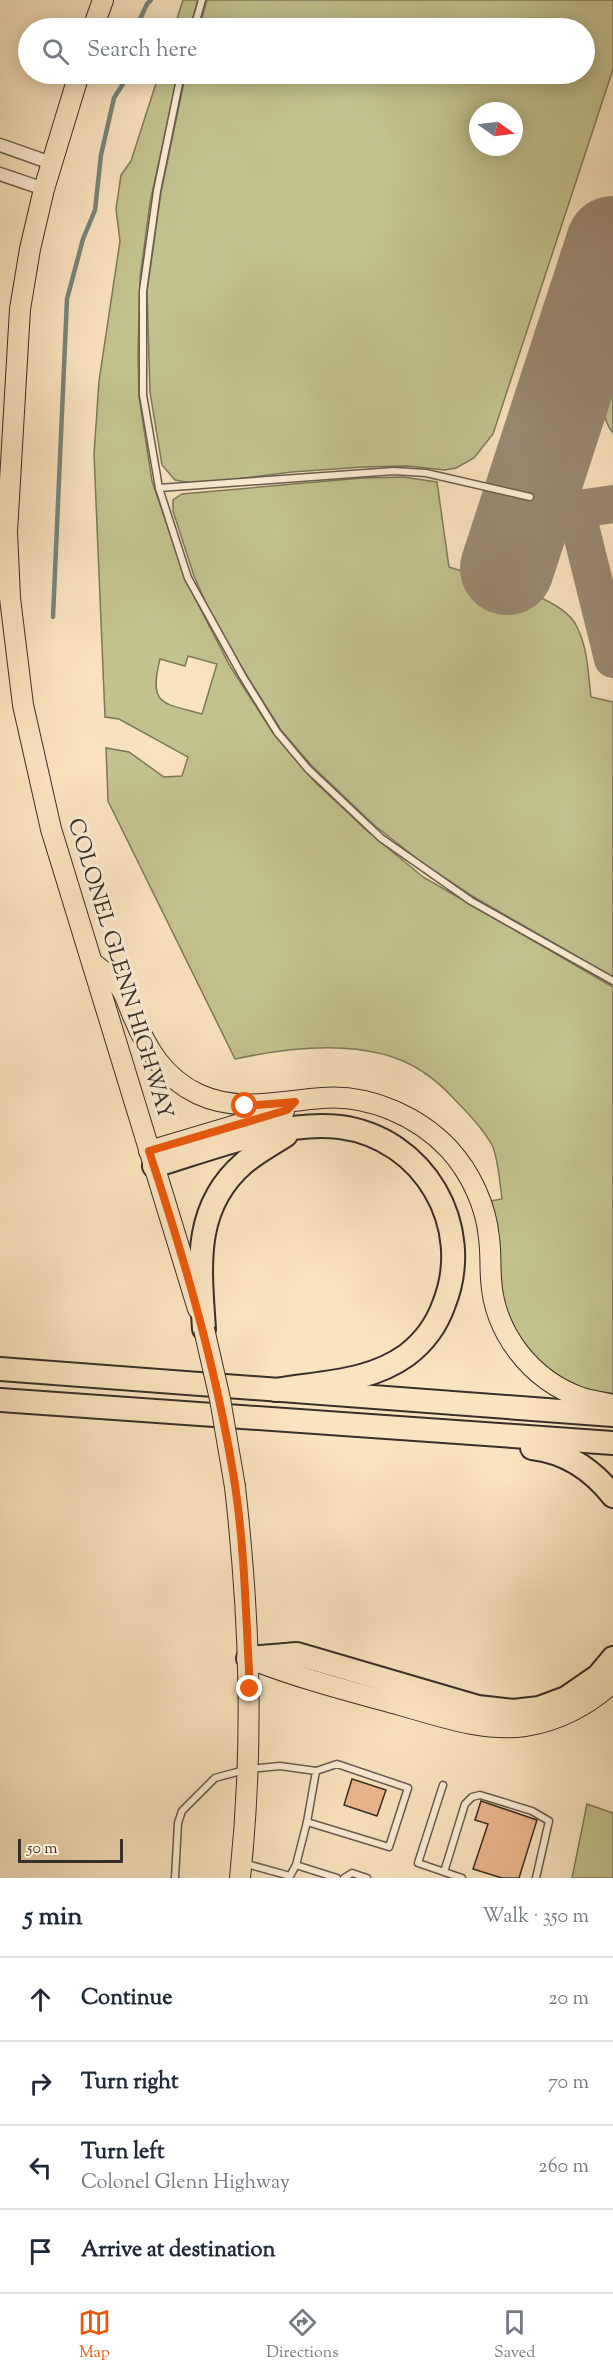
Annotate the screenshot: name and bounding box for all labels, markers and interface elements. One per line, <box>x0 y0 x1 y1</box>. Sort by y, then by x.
search box <box>18 18 595 84</box>
icon: search <box>39 35 72 68</box>
text: Search here <box>87 35 197 67</box>
north arrow <box>469 102 523 156</box>
street label: COLONEL GLENN HIGHWAY <box>58 815 180 1124</box>
route start <box>231 1092 257 1118</box>
route end <box>236 1675 262 1701</box>
scale bar <box>18 1836 123 1864</box>
text: 50 m <box>27 1838 58 1861</box>
text: 5 min <box>24 1899 83 1936</box>
text: Walk · 350 m <box>482 1903 589 1932</box>
icon: ahead <box>24 1983 57 2016</box>
text: Continue <box>81 1983 172 2015</box>
text: 20 m <box>548 1985 589 2014</box>
icon: right <box>24 2067 57 2100</box>
text: Turn right <box>81 2067 178 2099</box>
text: 70 m <box>548 2069 589 2098</box>
text: Turn left <box>81 2137 164 2169</box>
icon: left <box>24 2151 57 2184</box>
text: 260 m <box>538 2153 589 2182</box>
text: Colonel Glenn Highway <box>81 2169 290 2198</box>
icon: arrive <box>24 2235 57 2268</box>
text: Arrive at destination <box>81 2235 276 2267</box>
tab: Map <box>78 2306 111 2365</box>
tab: Directions <box>266 2306 339 2365</box>
tab: Saved <box>494 2306 535 2365</box>

